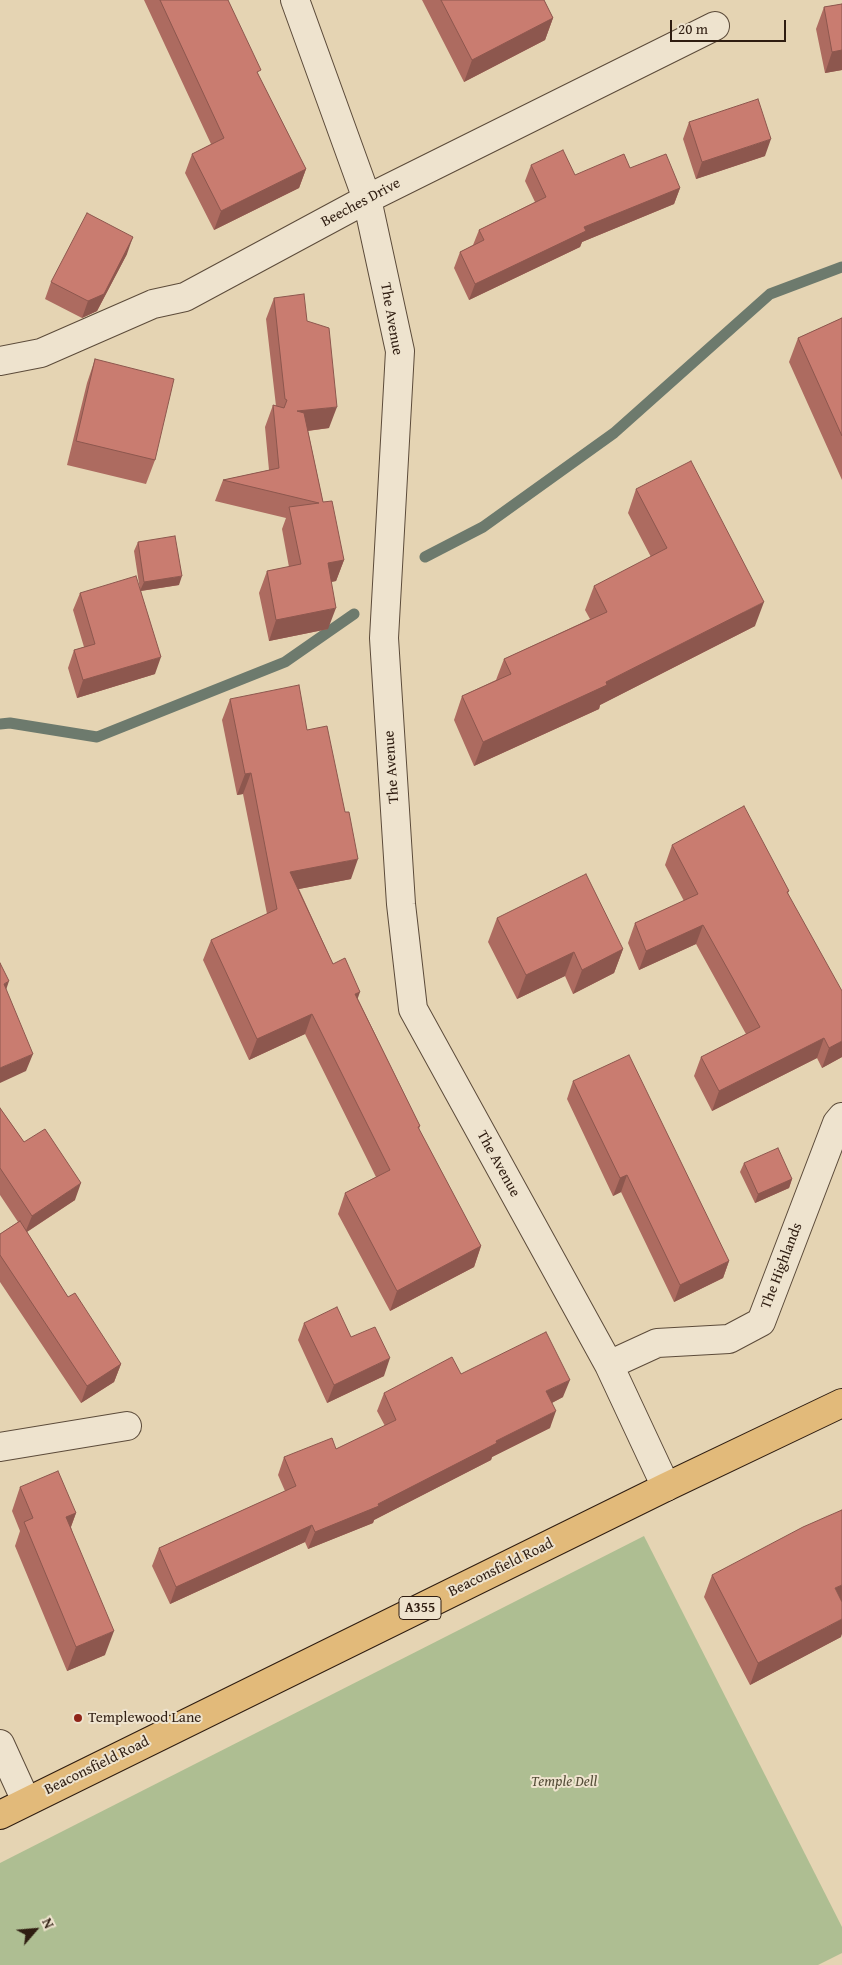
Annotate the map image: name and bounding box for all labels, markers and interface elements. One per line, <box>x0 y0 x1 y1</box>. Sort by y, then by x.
scale bar <box>672 10 788 42</box>
text: 20 m <box>678 18 708 39</box>
street label: Beeches Drive <box>318 175 404 231</box>
street label: The Avenue <box>376 281 406 357</box>
street label: The Avenue <box>380 730 404 804</box>
street label: The Avenue <box>472 1128 524 1200</box>
street label: The Highlands <box>757 1220 807 1312</box>
street label: Beaconsfield Road <box>446 1535 556 1601</box>
road number: A355 <box>399 1596 441 1620</box>
place label: Templewood Lane <box>88 1709 201 1727</box>
marker: Templewood Lane <box>72 1712 84 1724</box>
street label: Beaconsfield Road <box>42 1733 152 1799</box>
park label: Temple Dell <box>531 1773 597 1791</box>
north arrow <box>10 1905 60 1955</box>
text: N <box>37 1914 59 1932</box>

